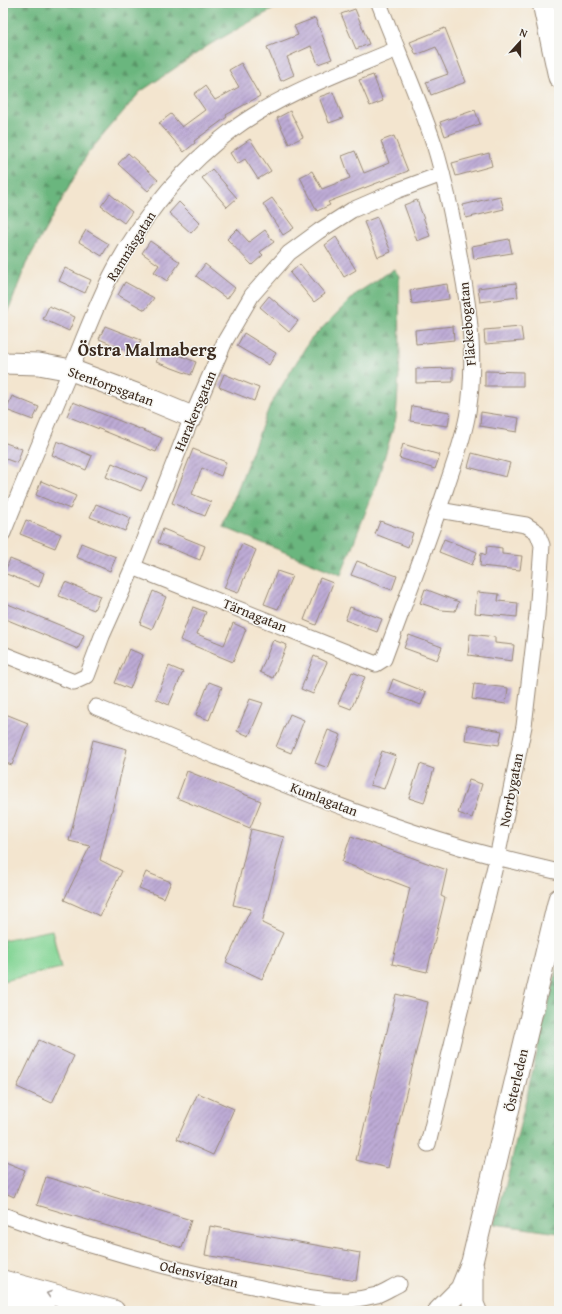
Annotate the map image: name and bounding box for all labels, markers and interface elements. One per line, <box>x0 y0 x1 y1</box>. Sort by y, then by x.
north arrow <box>500 22 540 62</box>
text: N <box>517 24 530 42</box>
street label: Ramnäsgatan <box>102 207 161 285</box>
street label: Fläckebogatan <box>453 281 481 367</box>
district label: Östra Malmaberg <box>78 336 217 363</box>
street label: Stentorpsgatan <box>65 361 157 411</box>
street label: Harakersgatan <box>169 367 221 454</box>
street label: Tärnagatan <box>220 593 290 637</box>
street label: Norrbygatan <box>494 751 528 829</box>
street label: Kumlagatan <box>287 777 361 821</box>
street label: Österleden <box>499 1047 533 1113</box>
street label: Odensvigatan <box>158 1255 240 1293</box>
one-way arrow <box>46 1290 53 1299</box>

